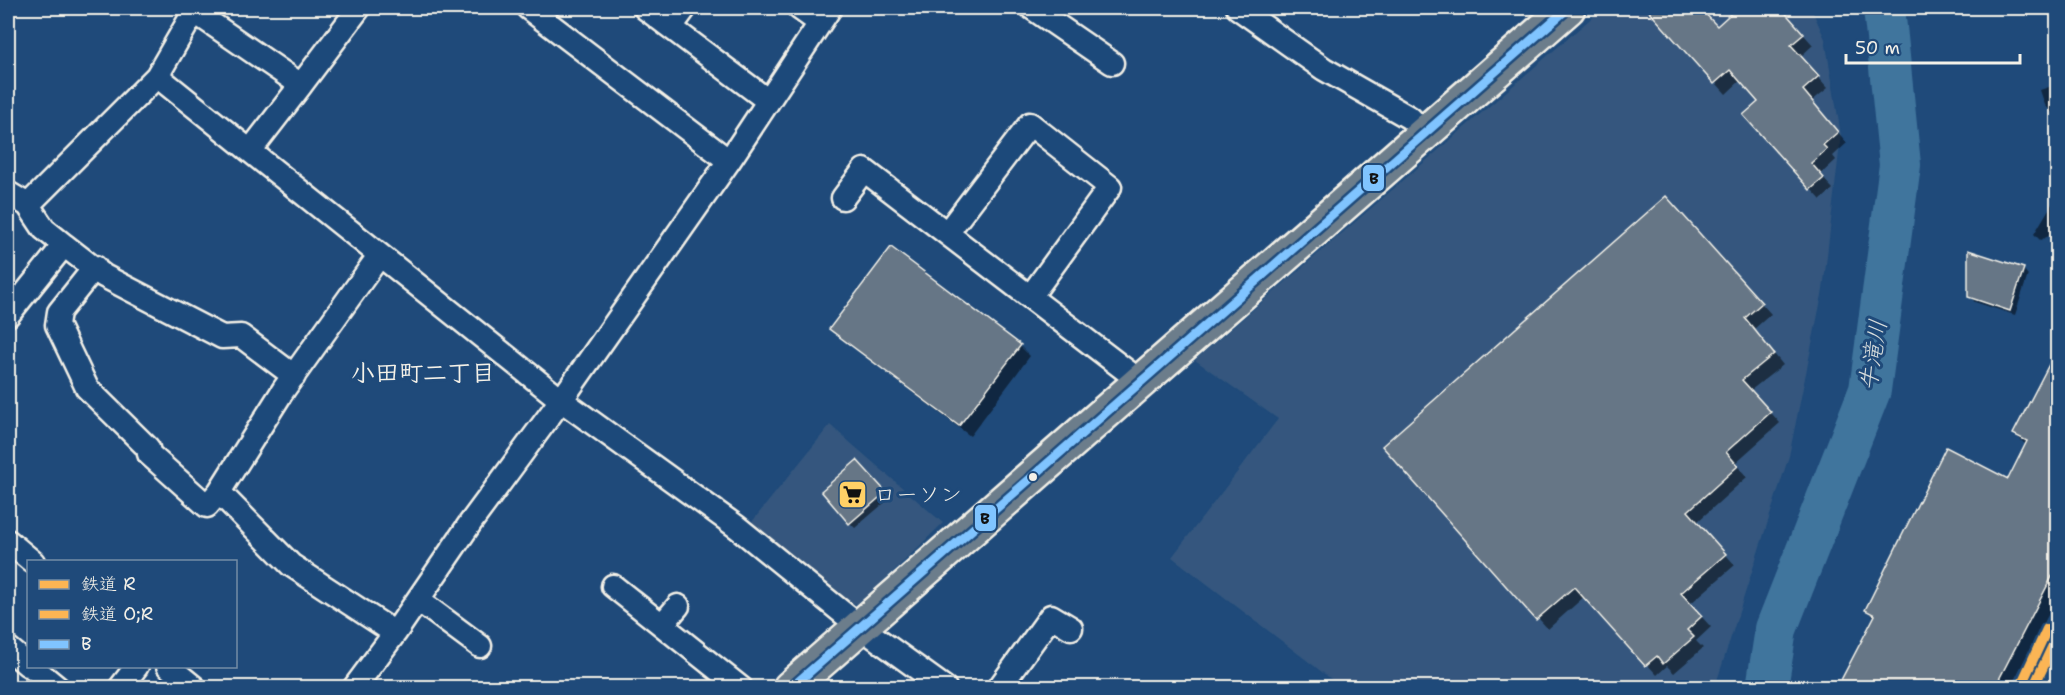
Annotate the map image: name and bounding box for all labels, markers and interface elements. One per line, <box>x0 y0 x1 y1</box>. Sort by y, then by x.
scale bar <box>1846 27 2020 65</box>
text: 50 m <box>1855 36 1900 60</box>
line badge: B <box>1362 164 1385 192</box>
text: B <box>1369 168 1379 189</box>
water label: 牛滝川 <box>1852 317 1894 393</box>
district label: 小田町二丁目 <box>351 357 495 389</box>
unlabelled marker <box>1027 471 1039 483</box>
supermarket icon: ローソン <box>837 478 869 510</box>
place label: ローソン <box>874 480 962 509</box>
line badge: B <box>974 504 997 532</box>
text: B <box>980 508 990 529</box>
legend <box>27 560 237 668</box>
text: 鉄道 R <box>81 572 136 596</box>
text: 鉄道 O;R <box>81 602 153 626</box>
text: B <box>81 632 92 656</box>

